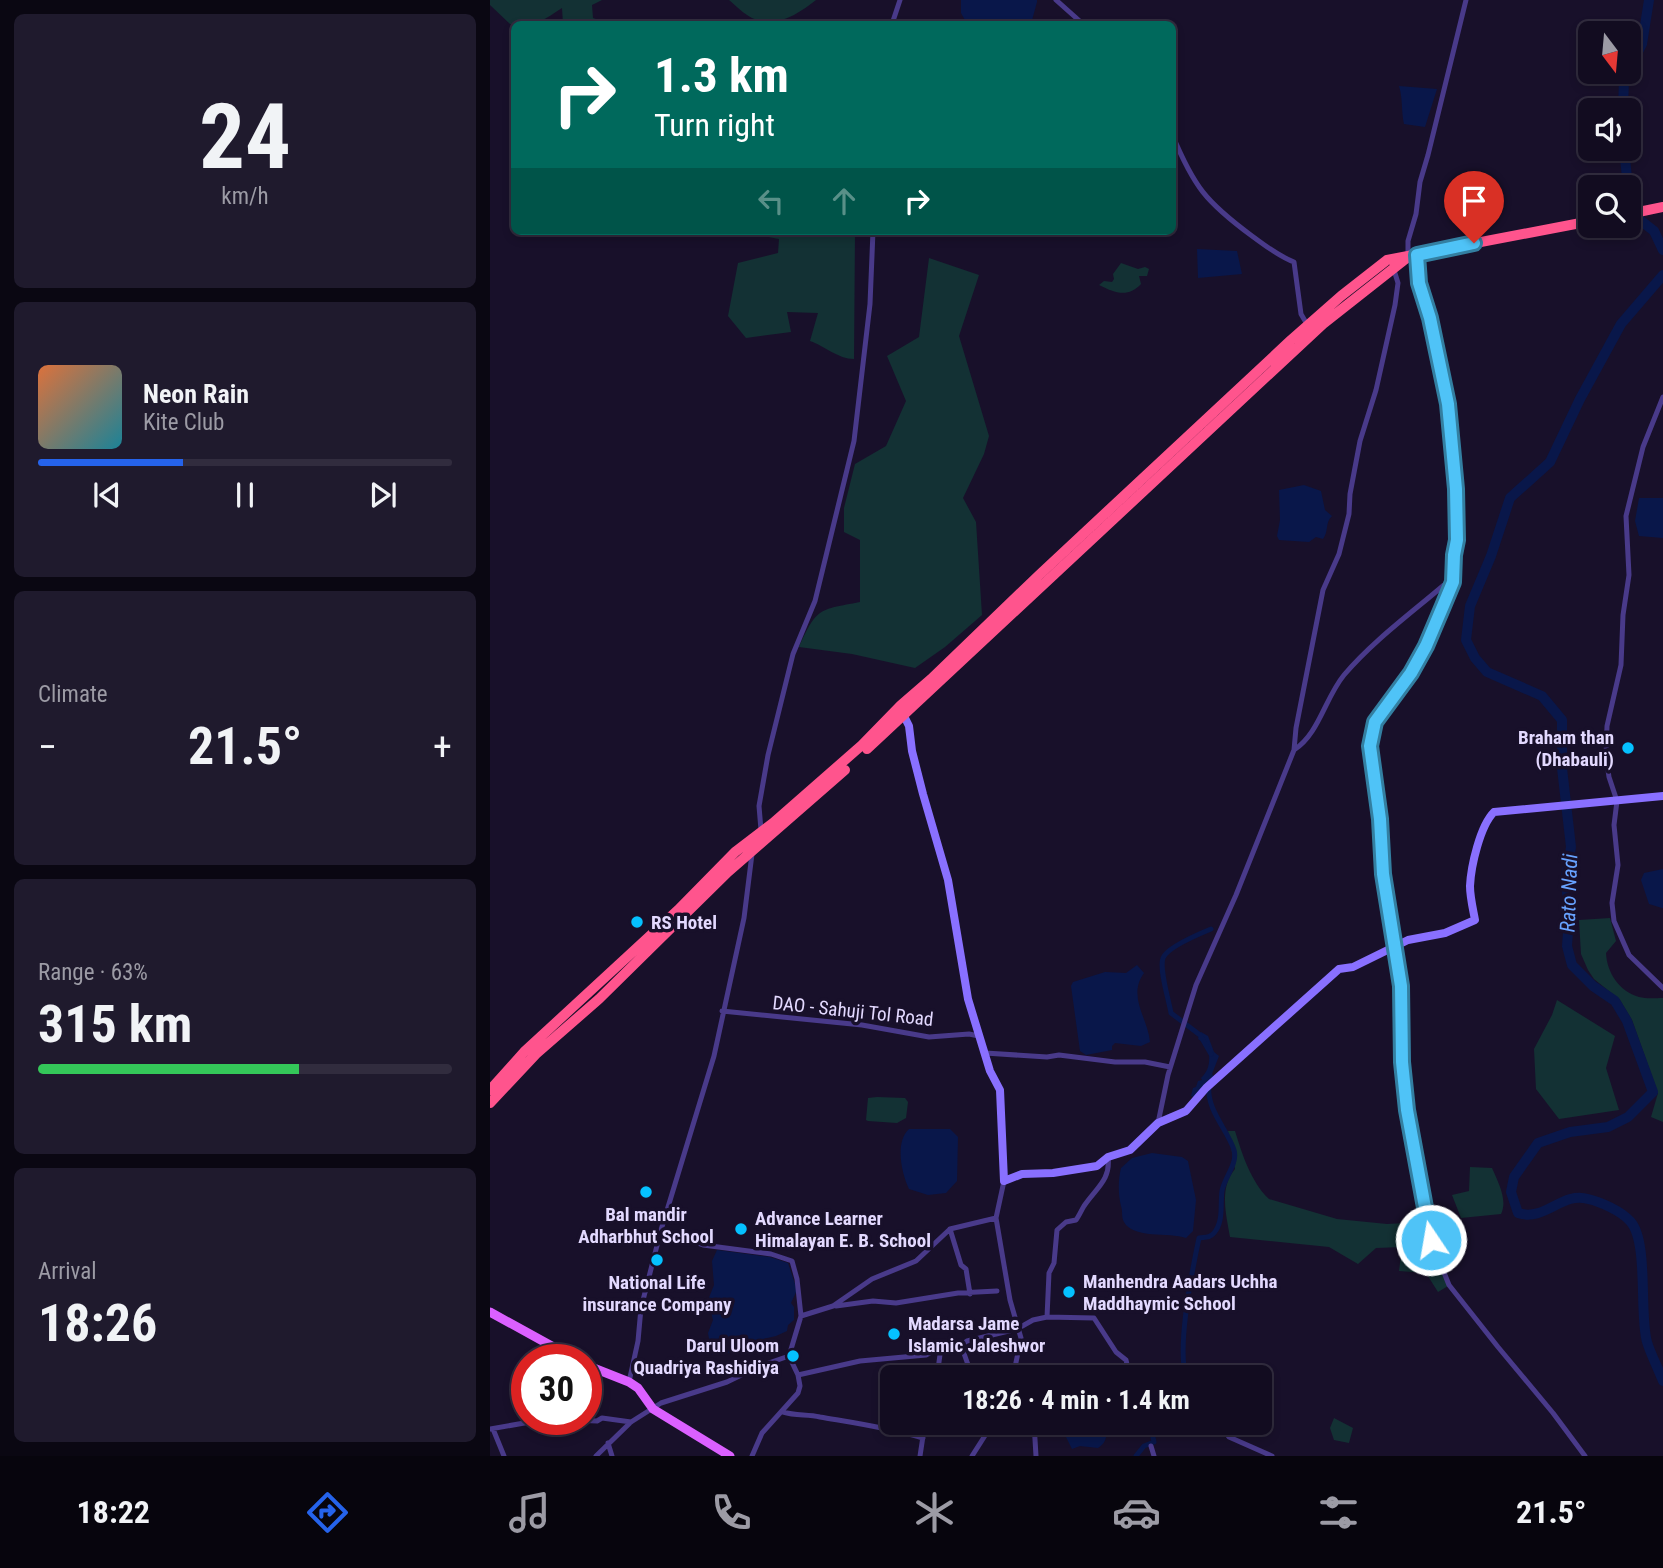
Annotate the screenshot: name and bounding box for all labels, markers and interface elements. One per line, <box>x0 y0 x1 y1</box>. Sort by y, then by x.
north arrow <box>1578 21 1642 84</box>
map controls <box>1578 21 1641 238</box>
text: 1.3 km <box>654 47 789 104</box>
icon: right <box>539 49 630 140</box>
text: 24 <box>199 84 291 190</box>
button: sound <box>1578 98 1641 161</box>
text: Turn right <box>654 106 775 144</box>
pin <box>1444 171 1504 243</box>
button: search <box>1578 175 1641 238</box>
icon: left <box>752 182 790 220</box>
icon: ahead <box>825 182 863 220</box>
icon: right <box>898 182 936 220</box>
icon: arrive <box>1455 182 1493 220</box>
text: km/h <box>221 183 269 210</box>
text: Neon Rain <box>143 379 249 409</box>
text: Kite Club <box>143 409 224 436</box>
icon: previous <box>88 476 126 514</box>
icon: pause <box>226 476 264 514</box>
icon: next <box>364 476 402 514</box>
text: Climate <box>38 681 108 708</box>
text: 21.5° <box>188 716 302 777</box>
text: − <box>38 725 57 769</box>
text: + <box>433 725 452 769</box>
place label: Braham than (Dhabauli) <box>1518 726 1614 771</box>
marker: Braham than (Dhabauli) <box>1620 740 1636 756</box>
water label: Rato Nadi <box>1556 853 1582 933</box>
place label: RS Hotel <box>651 911 717 934</box>
marker: RS Hotel <box>629 914 645 930</box>
text: Range · 63% <box>38 959 148 986</box>
street label: DAO - Sahuji Tol Road <box>771 991 935 1031</box>
text: 315 km <box>38 994 192 1055</box>
marker: Bal mandir Adharbhut School <box>638 1184 654 1200</box>
place label: Bal mandir Adharbhut School <box>578 1203 714 1248</box>
position arrow <box>1394 1203 1468 1277</box>
place label: Advance Learner Himalayan E. B. School <box>755 1207 931 1252</box>
marker: Advance Learner Himalayan E. B. School <box>733 1221 749 1237</box>
marker: National Life insurance Company <box>649 1252 665 1268</box>
text: Arrival <box>38 1258 97 1285</box>
place label: Manhendra Aadars Uchha Maddhaymic School <box>1083 1270 1278 1315</box>
place label: National Life insurance Company <box>582 1271 732 1316</box>
marker: Manhendra Aadars Uchha Maddhaymic School <box>1061 1284 1077 1300</box>
text: 18:26 <box>38 1293 157 1354</box>
place label: Madarsa Jame Islamic Jaleshwor <box>908 1312 1045 1357</box>
marker: Madarsa Jame Islamic Jaleshwor <box>886 1326 902 1342</box>
place label: Darul Uloom Quadriya Rashidiya <box>633 1334 779 1379</box>
speed limit sign: 30 <box>511 1344 602 1435</box>
marker: Darul Uloom Quadriya Rashidiya <box>785 1348 801 1364</box>
text: 18:26 · 4 min · 1.4 km <box>962 1385 1190 1415</box>
icon: directions <box>303 1488 352 1537</box>
icon: music <box>505 1488 554 1537</box>
icon: phone <box>707 1488 756 1537</box>
icon: climate <box>910 1488 959 1537</box>
icon: car <box>1112 1488 1161 1537</box>
icon: filters <box>1314 1488 1363 1537</box>
text: 18:22 <box>77 1493 150 1531</box>
text: 21.5° <box>1516 1493 1586 1531</box>

